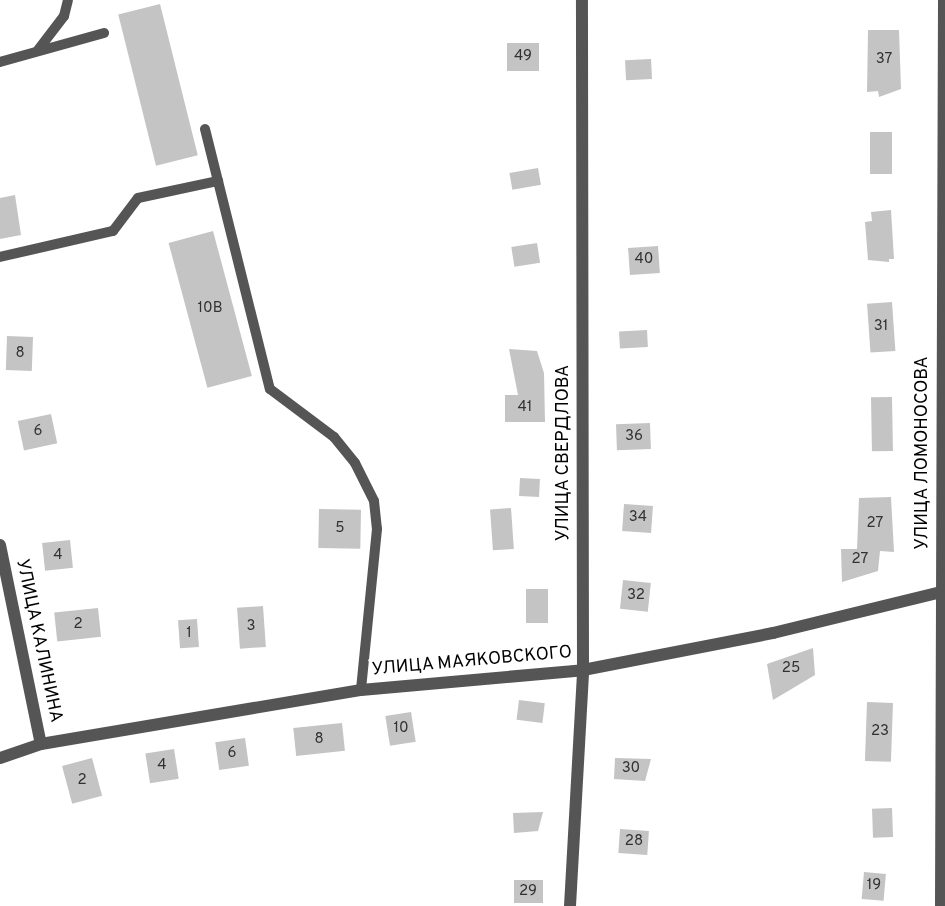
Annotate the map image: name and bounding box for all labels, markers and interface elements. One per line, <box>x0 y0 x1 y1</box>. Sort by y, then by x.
house number: 49 <box>514 48 532 66</box>
house number: 37 <box>876 51 892 69</box>
house number: 40 <box>635 251 653 269</box>
house number: 10В <box>197 300 223 318</box>
house number: 31 <box>874 318 888 336</box>
house number: 8 <box>15 345 25 363</box>
street label: УЛИЦА ЛОМОНОСОВА <box>912 356 934 550</box>
street label: УЛИЦА СВЕРДЛОВА <box>553 364 575 542</box>
house number: 41 <box>518 399 532 417</box>
house number: 6 <box>34 423 42 441</box>
house number: 36 <box>625 428 643 446</box>
house number: 34 <box>629 509 647 527</box>
house number: 27 <box>867 515 883 533</box>
house number: 5 <box>335 520 345 538</box>
house number: 4 <box>53 547 63 565</box>
house number: 27 <box>852 551 868 569</box>
street label: УЛИЦА КАЛИНИНА <box>10 557 66 725</box>
house number: 32 <box>627 587 645 605</box>
house number: 2 <box>73 616 83 634</box>
house number: 3 <box>246 618 256 636</box>
house number: 1 <box>186 625 192 643</box>
street label: УЛИЦА МАЯКОВСКОГО <box>371 642 573 682</box>
house number: 25 <box>782 660 800 678</box>
house number: 10 <box>393 720 409 738</box>
house number: 23 <box>871 723 889 741</box>
house number: 8 <box>314 731 324 749</box>
house number: 6 <box>228 745 236 763</box>
house number: 4 <box>157 757 167 775</box>
house number: 30 <box>622 760 640 778</box>
house number: 2 <box>77 772 87 790</box>
house number: 28 <box>625 833 643 851</box>
house number: 19 <box>867 877 881 895</box>
house number: 29 <box>519 883 537 901</box>

